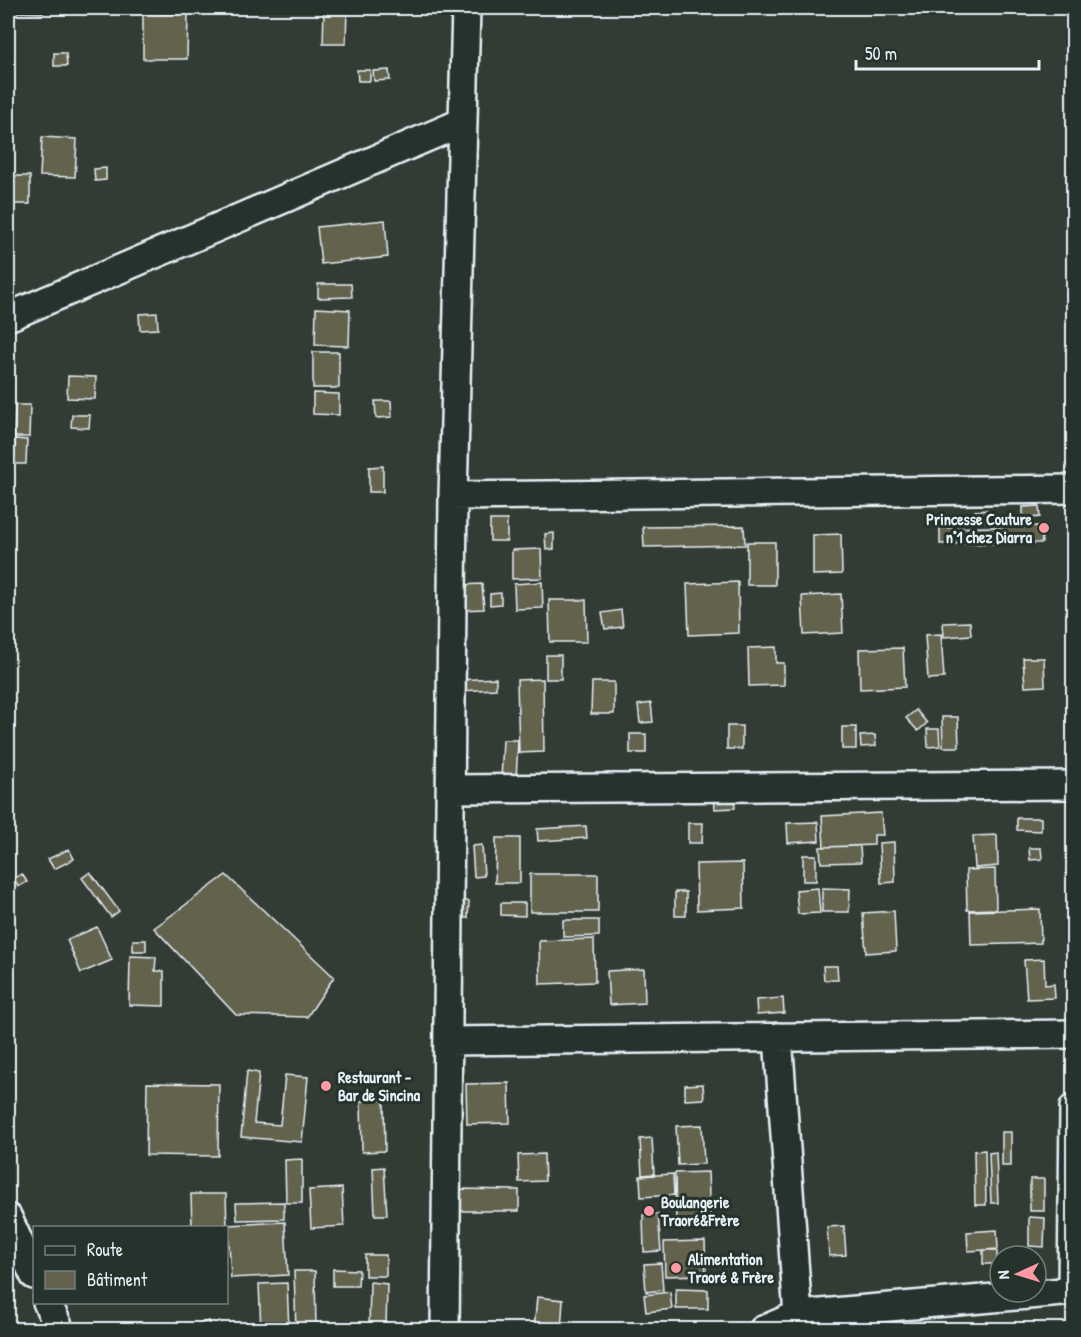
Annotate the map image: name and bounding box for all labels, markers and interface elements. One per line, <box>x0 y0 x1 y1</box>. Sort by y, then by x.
scale bar <box>856 33 1039 71</box>
text: 50 m <box>865 41 897 66</box>
place label: Princesse Couture n°1 chez Diarra <box>926 508 1033 548</box>
marker: Princesse Couture n°1 chez Diarra <box>1037 521 1051 535</box>
place label: Restaurant - Bar de Sincina <box>338 1066 421 1106</box>
marker: Restaurant - Bar de Sincina <box>319 1079 333 1093</box>
place label: Boulangerie Traoré&Frère <box>660 1191 740 1231</box>
marker: Boulangerie Traoré&Frère <box>642 1204 656 1218</box>
legend <box>33 1226 228 1304</box>
text: Route <box>87 1237 123 1262</box>
north arrow <box>988 1244 1048 1304</box>
place label: Alimentation Traoré & Frère <box>687 1248 774 1288</box>
marker: Alimentation Traoré & Frère <box>669 1261 683 1275</box>
text: Bâtiment <box>87 1267 148 1292</box>
text: N <box>992 1270 1014 1280</box>

